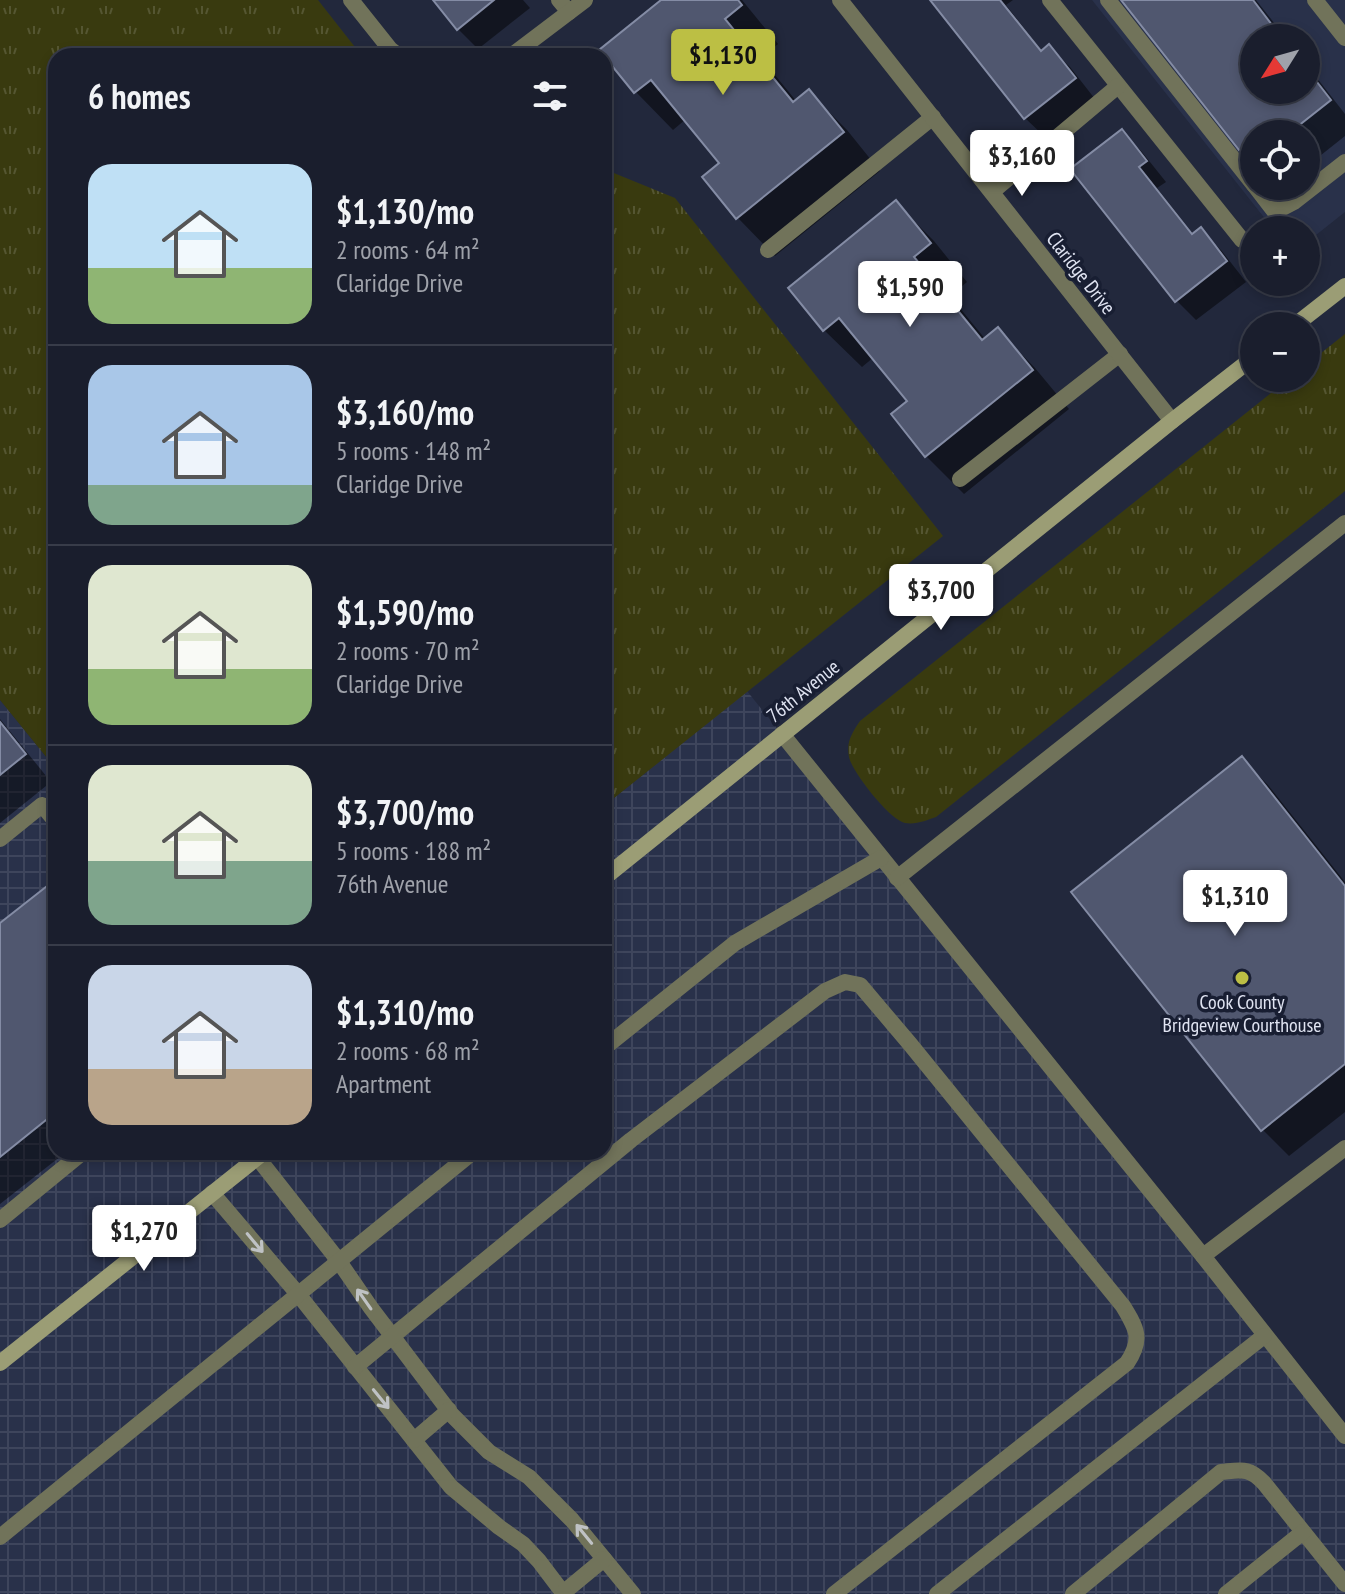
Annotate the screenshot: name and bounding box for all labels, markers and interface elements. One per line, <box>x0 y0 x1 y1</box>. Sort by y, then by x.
north arrow <box>1240 24 1320 104</box>
map controls <box>1240 24 1320 392</box>
pin: $1,130 <box>658 29 788 97</box>
text: $1,130 <box>689 38 757 71</box>
text: 6 homes <box>88 74 191 118</box>
icon: filters <box>528 74 572 118</box>
button: locate <box>1240 120 1320 200</box>
pin: $3,160 <box>957 130 1087 198</box>
text: $3,160 <box>988 139 1056 172</box>
text: $1,130/mo <box>336 189 474 233</box>
icon: home <box>152 196 248 292</box>
button: + <box>1240 216 1320 296</box>
street label: Claridge Drive <box>1041 226 1121 320</box>
text: 2 rooms · 64 m² <box>336 233 480 266</box>
pin: $1,590 <box>845 261 975 329</box>
text: Claridge Drive <box>336 266 463 299</box>
text: $1,590 <box>876 270 944 303</box>
button: − <box>1240 312 1320 392</box>
text: $3,160/mo <box>336 390 474 434</box>
icon: home <box>152 397 248 493</box>
text: 5 rooms · 148 m² <box>336 434 491 467</box>
text: Claridge Drive <box>336 467 463 500</box>
pin: $3,700 <box>876 564 1006 632</box>
text: $3,700 <box>907 573 975 606</box>
text: $1,590/mo <box>336 590 474 634</box>
icon: home <box>152 597 248 693</box>
text: 2 rooms · 70 m² <box>336 634 480 667</box>
street label: 76th Avenue <box>761 654 845 728</box>
text: Claridge Drive <box>336 667 463 700</box>
text: $3,700/mo <box>336 790 474 834</box>
icon: home <box>152 797 248 893</box>
text: 5 rooms · 188 m² <box>336 834 491 867</box>
text: 76th Avenue <box>336 867 449 900</box>
pin: $1,310 <box>1170 870 1300 938</box>
text: $1,310 <box>1201 879 1269 912</box>
marker: Cook County Bridgeview Courthouse <box>1233 969 1251 987</box>
place label: Cook County Bridgeview Courthouse <box>1163 989 1321 1038</box>
text: $1,310/mo <box>336 990 474 1034</box>
icon: home <box>152 997 248 1093</box>
text: 2 rooms · 68 m² <box>336 1034 480 1067</box>
text: Apartment <box>336 1067 431 1100</box>
pin: $1,270 <box>79 1205 209 1273</box>
text: $1,270 <box>110 1214 178 1247</box>
one-way arrow <box>246 1233 264 1253</box>
one-way arrow <box>356 1288 372 1310</box>
one-way arrow <box>372 1388 390 1409</box>
one-way arrow <box>575 1524 593 1544</box>

